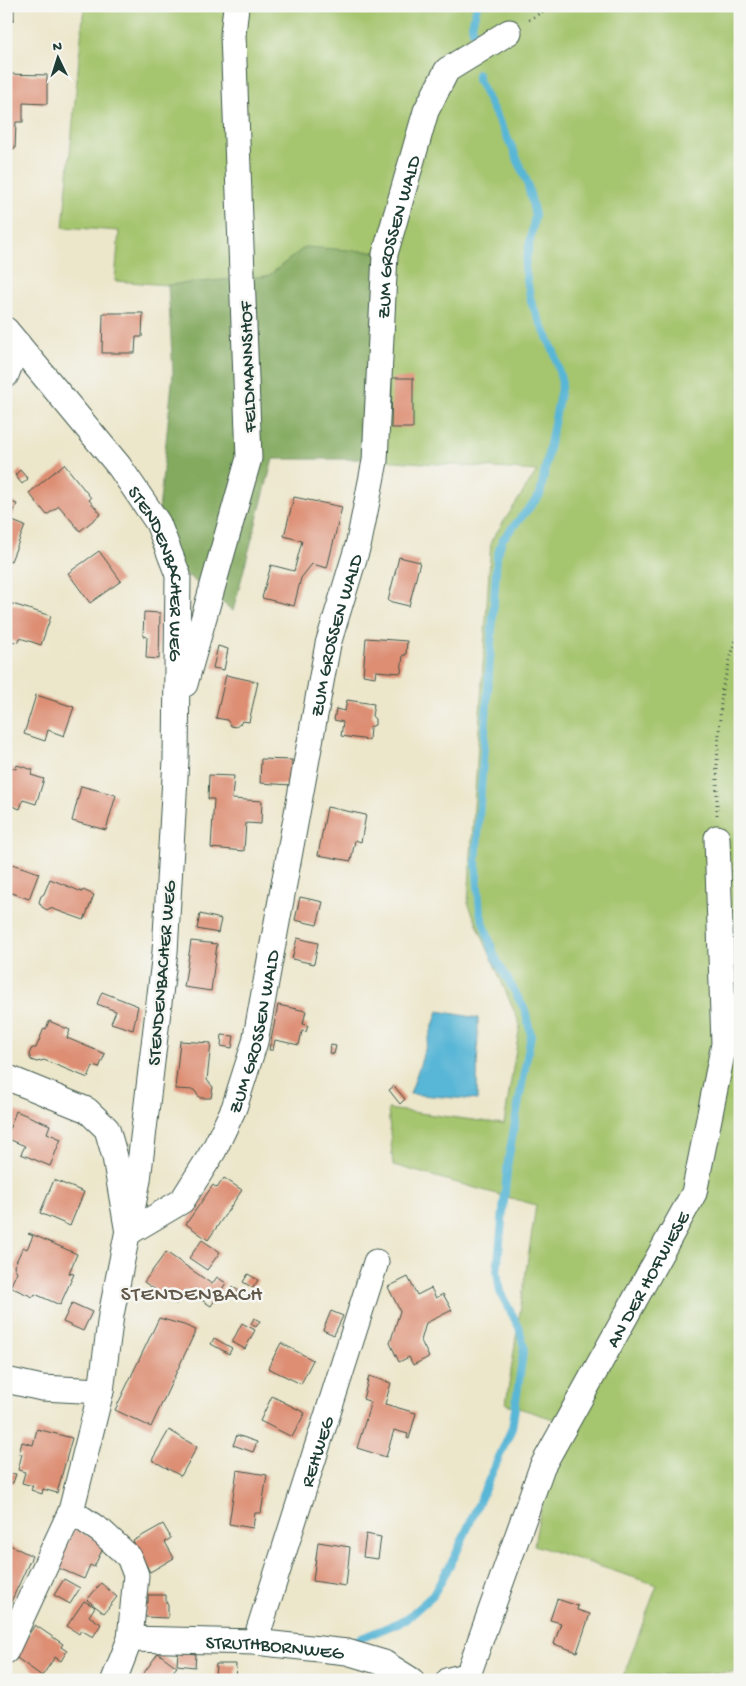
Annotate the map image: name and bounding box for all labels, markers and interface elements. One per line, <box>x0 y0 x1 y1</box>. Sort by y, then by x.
north arrow <box>32 32 82 82</box>
text: N <box>52 39 62 56</box>
street label: ZUM GROSSEN WALD <box>374 153 428 319</box>
street label: FELDMANNSHOF <box>236 300 263 434</box>
street label: STENDENBACHER WEG <box>121 482 186 662</box>
street label: ZUM GROSSEN WALD <box>307 551 370 719</box>
street label: STENDENBACHER WEG <box>144 879 183 1067</box>
street label: ZUM GROSSEN WALD <box>225 948 287 1117</box>
street label: AN DER HOFWIESE <box>603 1207 697 1352</box>
district label: STENDENBACH <box>121 1284 263 1309</box>
street label: REHWEG <box>297 1413 341 1491</box>
street label: STRUTHBORNWEG <box>205 1633 346 1667</box>

